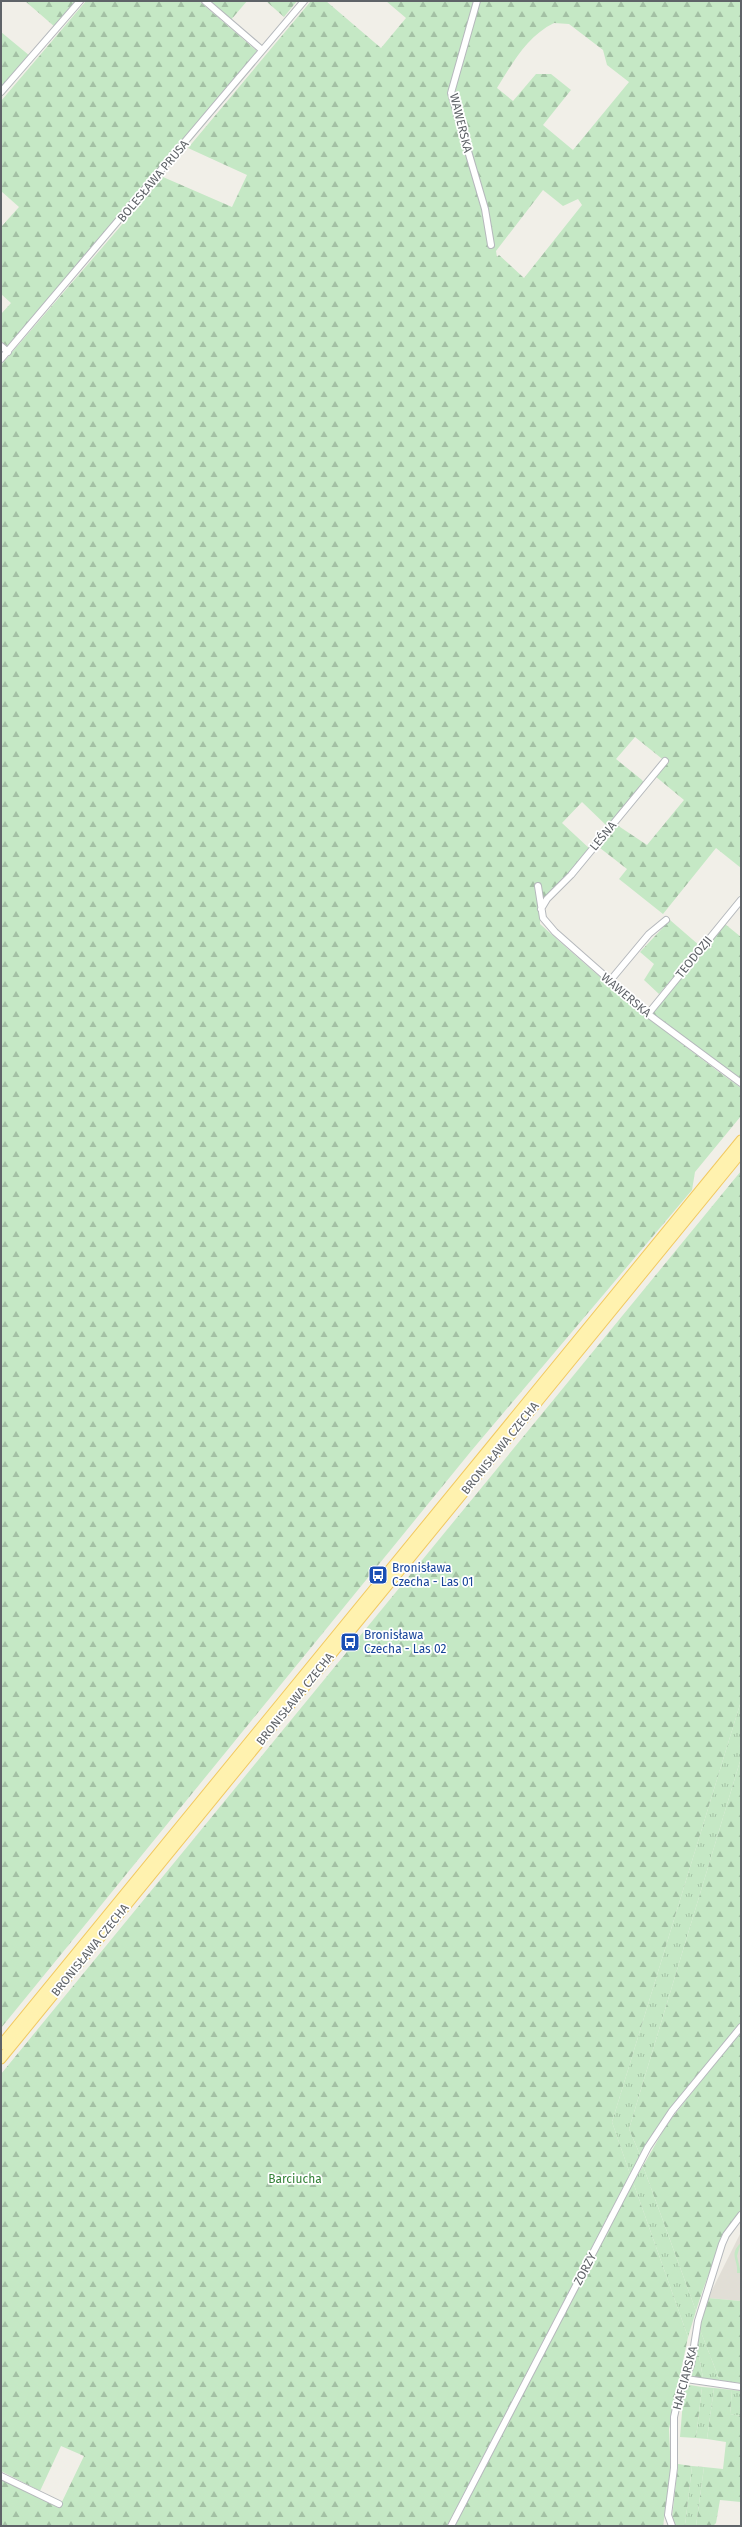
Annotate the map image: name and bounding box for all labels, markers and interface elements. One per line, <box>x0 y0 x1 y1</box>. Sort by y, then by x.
street label: WAWERSKA <box>447 92 475 154</box>
street label: BOLESŁAWA PRUSA <box>115 137 191 225</box>
street label: LEŚNA <box>586 818 619 853</box>
street label: TEODOZJI <box>673 933 715 981</box>
street label: WAWERSKA <box>598 970 654 1020</box>
street label: BRONISŁAWA CZECHA <box>458 1399 542 1497</box>
place label: Bronisława Czecha - Las 01 <box>392 1561 474 1589</box>
bus stop icon: Bronisława Czecha - Las 01 <box>367 1564 389 1586</box>
place label: Bronisława Czecha - Las 02 <box>364 1628 446 1656</box>
bus stop icon: Bronisława Czecha - Las 02 <box>339 1631 361 1653</box>
street label: BRONISŁAWA CZECHA <box>253 1650 337 1748</box>
street label: BRONISŁAWA CZECHA <box>48 1901 132 1999</box>
park label: Barciucha <box>268 2172 322 2186</box>
street label: ZORZY <box>571 2250 599 2287</box>
street label: HAFCIARSKA <box>670 2344 700 2411</box>

